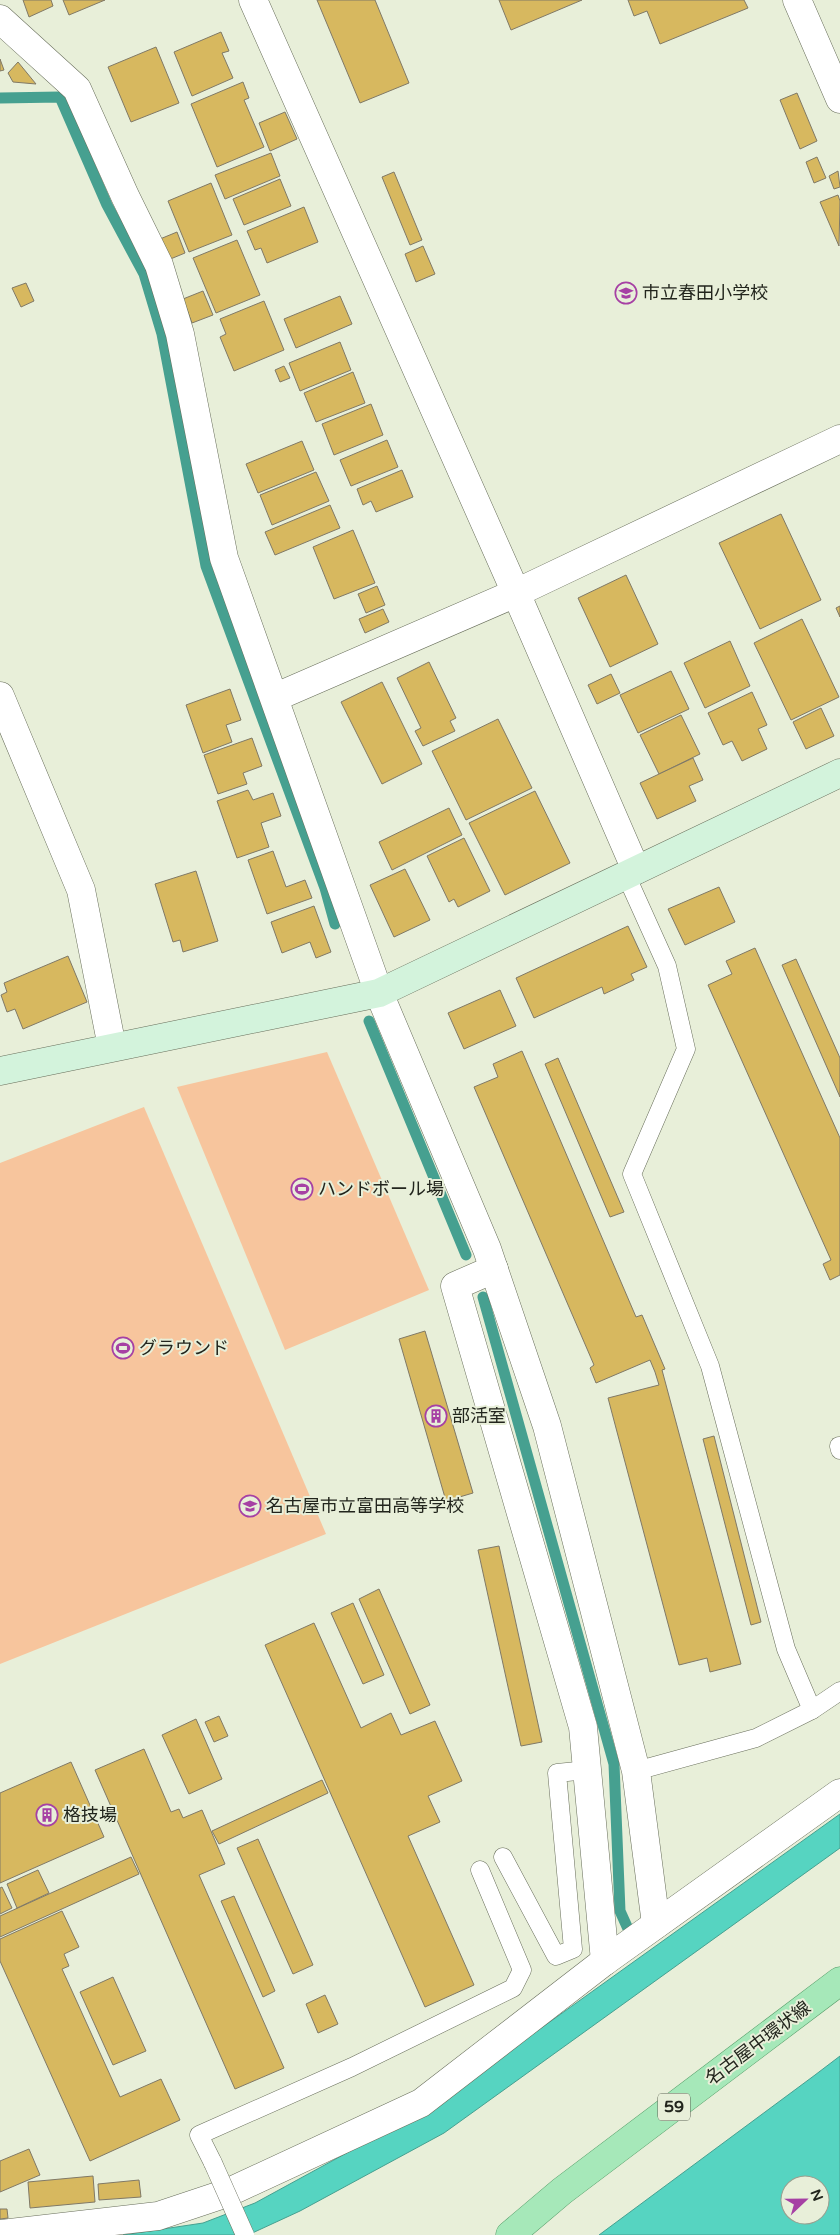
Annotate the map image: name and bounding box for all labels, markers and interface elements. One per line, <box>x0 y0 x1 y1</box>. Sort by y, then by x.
school or university icon: 市立春田小学校 <box>614 281 638 305</box>
place label: 市立春田小学校 <box>642 282 768 304</box>
sports icon: ハンドボール場 <box>290 1177 314 1201</box>
place label: ハンドボール場 <box>318 1178 444 1200</box>
sports icon: グラウンド <box>111 1336 135 1360</box>
place label: グラウンド <box>139 1337 229 1359</box>
building icon: 部活室 <box>424 1404 448 1428</box>
place label: 部活室 <box>452 1405 506 1427</box>
school or university icon: 名古屋市立富田高等学校 <box>238 1494 262 1518</box>
place label: 名古屋市立富田高等学校 <box>266 1495 464 1517</box>
building icon: 格技場 <box>35 1803 59 1827</box>
place label: 格技場 <box>63 1804 117 1826</box>
street label: 名古屋中環状線 <box>701 1996 815 2090</box>
road number: 59 <box>658 2094 690 2120</box>
north arrow <box>780 2175 830 2225</box>
text: N <box>807 2187 827 2204</box>

